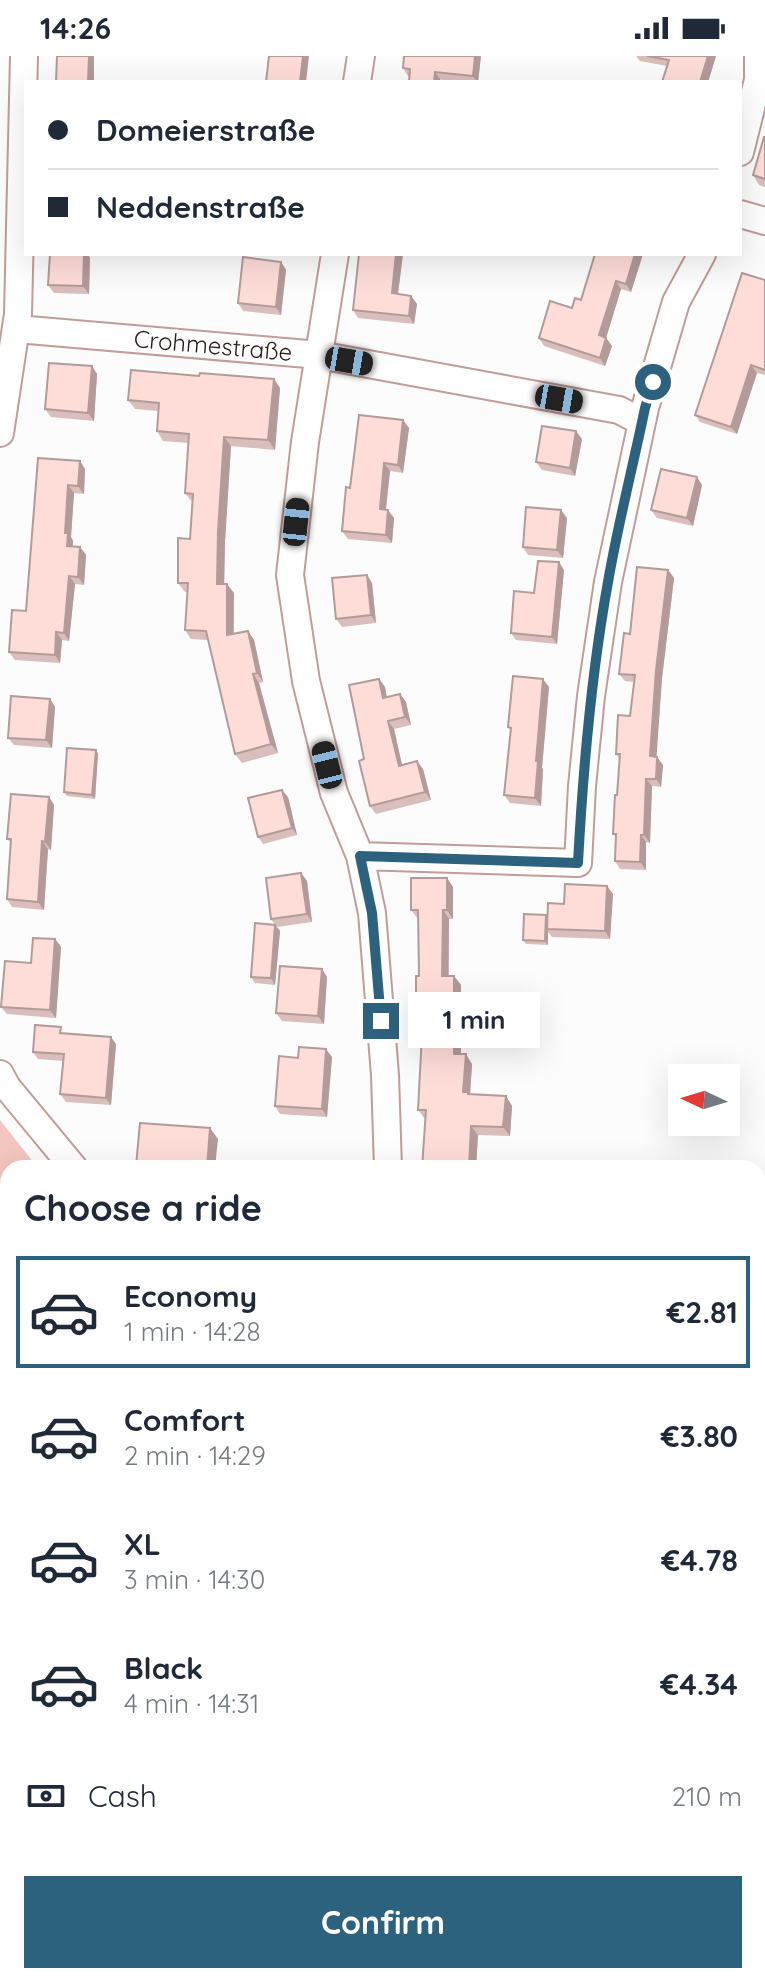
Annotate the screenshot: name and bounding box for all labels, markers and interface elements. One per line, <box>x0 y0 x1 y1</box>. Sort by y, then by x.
text: 14:26 <box>40 9 111 47</box>
text: Domeierstraße <box>96 111 316 149</box>
text: Neddenstraße <box>96 188 305 226</box>
street label: Crohmestraße <box>133 323 294 367</box>
car <box>323 345 375 377</box>
route start <box>635 364 671 400</box>
car <box>533 383 585 415</box>
car <box>282 497 310 547</box>
car <box>310 739 344 791</box>
callout: 1 min <box>409 993 541 1049</box>
route end <box>363 1003 399 1039</box>
text: 1 min <box>443 1003 506 1036</box>
north arrow <box>668 1064 740 1136</box>
map controls <box>668 1064 740 1136</box>
text: Choose a ride <box>24 1185 262 1230</box>
icon: car <box>28 1276 100 1348</box>
text: Economy <box>124 1277 257 1315</box>
text: €2.81 <box>667 1293 738 1331</box>
text: 1 min · 14:28 <box>124 1315 261 1348</box>
icon: car <box>28 1400 100 1472</box>
text: Comfort <box>124 1401 245 1439</box>
text: €3.80 <box>661 1417 738 1455</box>
text: 2 min · 14:29 <box>124 1439 266 1472</box>
icon: car <box>28 1524 100 1596</box>
text: XL <box>124 1525 161 1563</box>
text: €4.78 <box>661 1541 738 1579</box>
text: 3 min · 14:30 <box>124 1563 265 1596</box>
icon: car <box>28 1648 100 1720</box>
text: Black <box>124 1649 203 1687</box>
text: €4.34 <box>660 1665 738 1703</box>
text: 4 min · 14:31 <box>124 1687 259 1720</box>
icon: cash <box>24 1774 68 1818</box>
text: Cash <box>88 1777 157 1815</box>
text: 210 m <box>672 1780 742 1813</box>
button: Confirm <box>24 1876 742 1968</box>

